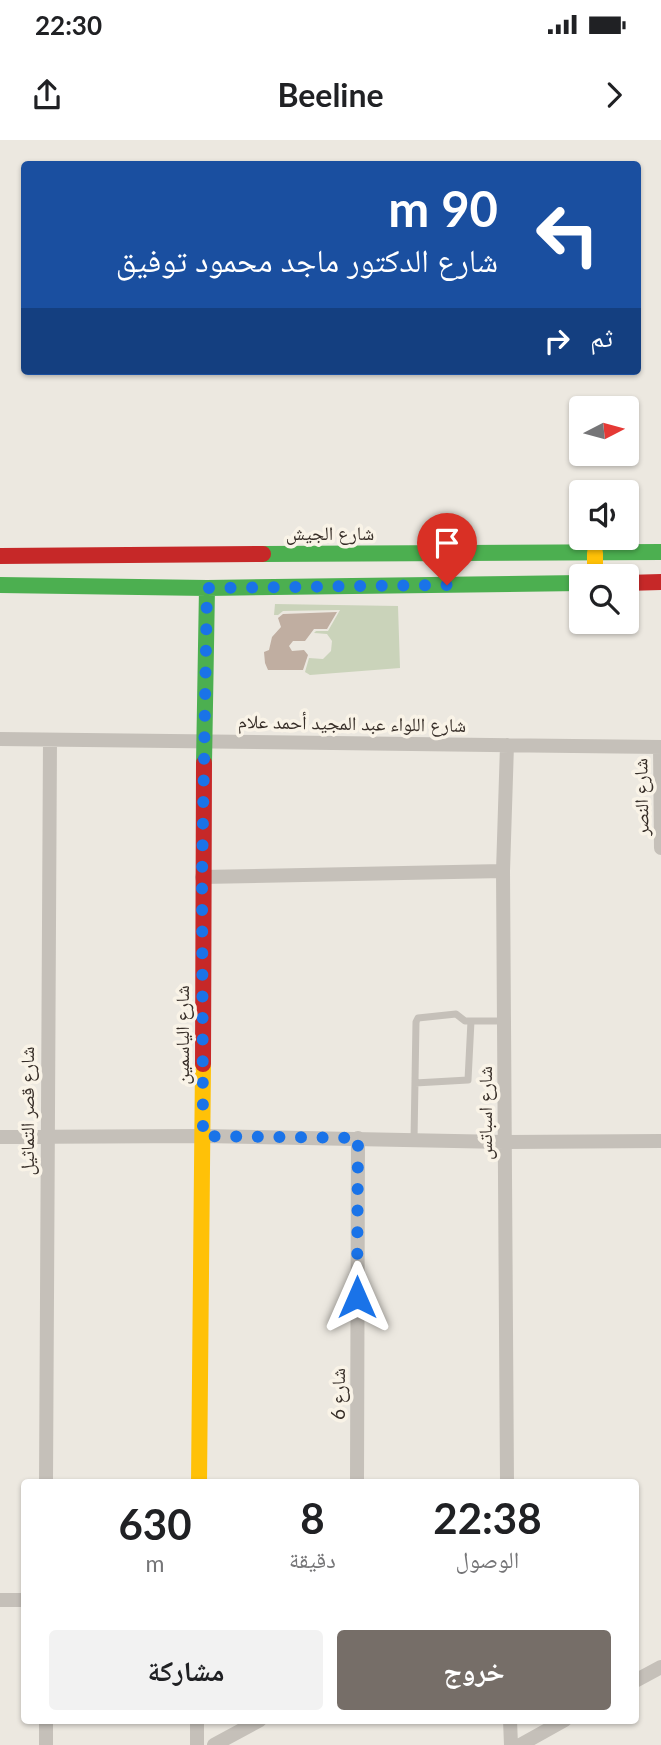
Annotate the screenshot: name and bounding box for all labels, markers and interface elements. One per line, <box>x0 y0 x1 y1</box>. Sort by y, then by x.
text: 22:30 <box>35 9 102 41</box>
text: Beeline <box>277 75 384 114</box>
icon: share <box>28 76 66 114</box>
icon: forward <box>595 76 633 114</box>
text: 90 m <box>388 179 498 237</box>
icon: left <box>522 189 613 280</box>
text: شارع الدكتور ماجد محمود توفيق <box>116 240 498 279</box>
text: ثم <box>590 321 613 353</box>
icon: right <box>538 322 576 360</box>
north arrow <box>569 396 639 466</box>
map controls <box>569 396 639 634</box>
button: sound <box>569 480 639 550</box>
pin <box>417 513 477 585</box>
street label: شارع الجيش <box>286 521 374 545</box>
icon: arrive <box>428 524 466 562</box>
button: search <box>569 564 639 634</box>
street label: شارع اللواء عبد المجيد أحمد علام <box>238 709 466 739</box>
street label: شارع النصر <box>628 758 654 837</box>
street label: شارع الياسمين <box>170 985 194 1085</box>
street label: شارع قصر التماثيل <box>15 1047 39 1175</box>
street label: شارع اسباتس <box>473 1066 497 1160</box>
position arrow <box>320 1260 394 1334</box>
street label: شارع 6 <box>326 1368 350 1420</box>
text: 8 <box>300 1493 325 1543</box>
text: 22:38 <box>433 1493 542 1543</box>
text: 630 <box>118 1499 192 1549</box>
text: دقيقة <box>289 1545 336 1573</box>
text: الوصول <box>456 1545 519 1573</box>
text: m <box>146 1549 164 1577</box>
button: مشاركة <box>49 1630 323 1710</box>
button: خروج <box>337 1630 611 1710</box>

